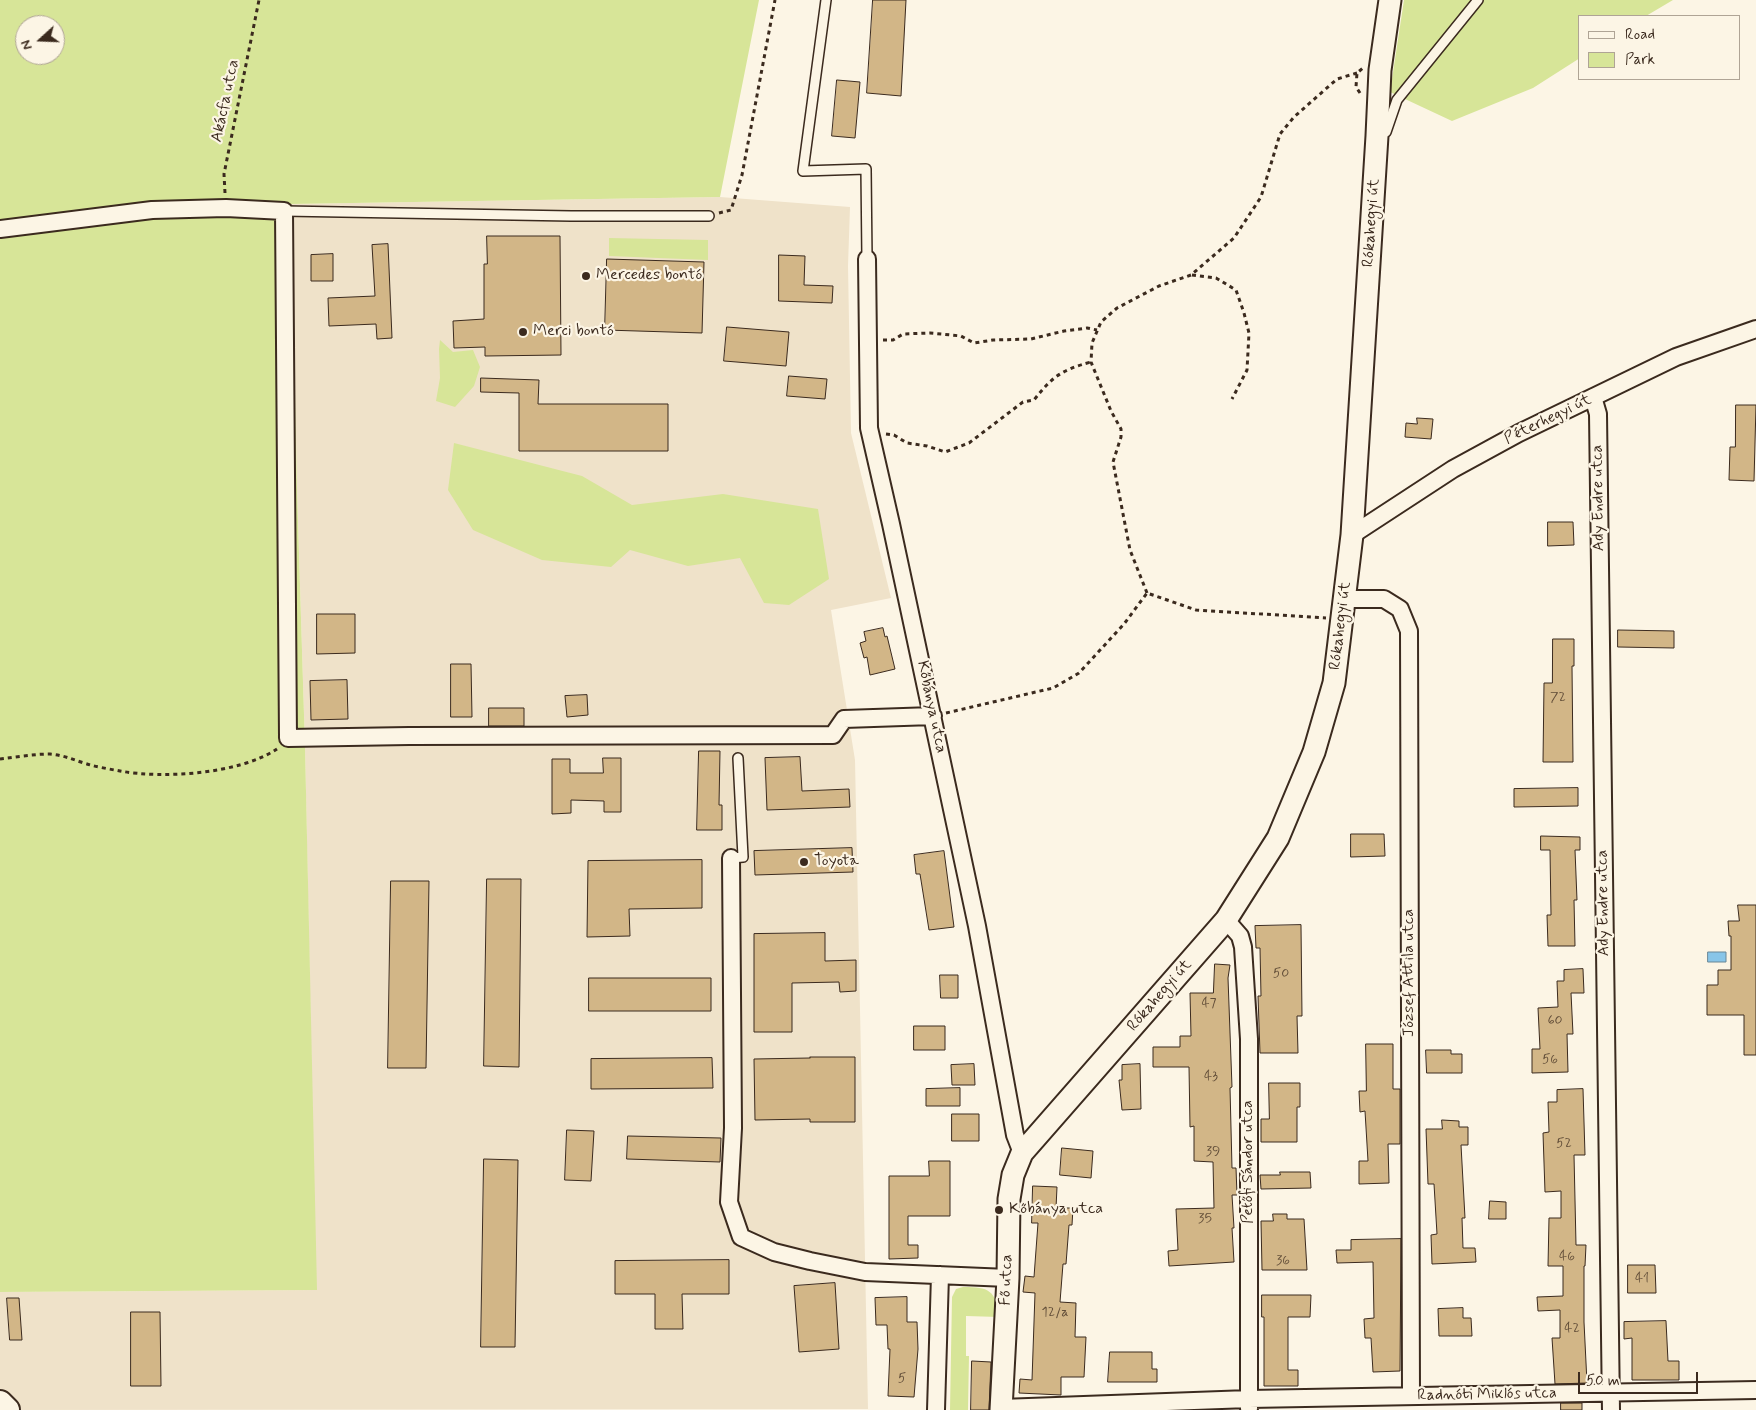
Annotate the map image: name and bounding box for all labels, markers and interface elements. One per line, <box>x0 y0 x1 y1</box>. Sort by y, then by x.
north arrow <box>15 15 65 65</box>
legend <box>1578 15 1741 80</box>
text: Road <box>1625 25 1655 45</box>
text: N <box>17 37 37 52</box>
text: Park <box>1625 50 1655 70</box>
street label: Akácfa utca <box>208 58 244 144</box>
street label: Rókahegyi út <box>1359 178 1385 268</box>
place label: Mercedes bontó <box>596 266 702 286</box>
marker: Mercedes bontó <box>580 270 592 282</box>
place label: Merci bontó <box>533 322 614 342</box>
marker: Merci bontó <box>517 326 529 338</box>
street label: Péterhegyi út <box>1501 391 1595 449</box>
street label: Ady Endre utca <box>1588 445 1610 551</box>
street label: Rókahegyi út <box>1326 581 1356 671</box>
street label: Kőbánya utca <box>912 659 950 755</box>
house number: 72 <box>1550 690 1566 706</box>
street label: Ady Endre utca <box>1593 850 1615 956</box>
place label: Toyota <box>814 852 859 872</box>
marker: Toyota <box>798 856 810 868</box>
street label: József Attila utca <box>1400 909 1420 1037</box>
street label: Rókahegyi út <box>1124 956 1196 1036</box>
house number: 50 <box>1273 966 1289 982</box>
house number: 47 <box>1201 996 1217 1012</box>
house number: 60 <box>1547 1013 1563 1029</box>
house number: 56 <box>1542 1052 1558 1068</box>
house number: 43 <box>1204 1069 1218 1085</box>
street label: Petőfi Sándor utca <box>1239 1100 1259 1224</box>
house number: 52 <box>1556 1136 1572 1152</box>
house number: 39 <box>1206 1144 1220 1160</box>
place label: Kőbánya utca <box>1009 1200 1103 1220</box>
marker: Kőbánya utca <box>993 1204 1005 1216</box>
house number: 35 <box>1198 1211 1212 1227</box>
house number: 46 <box>1559 1249 1575 1265</box>
house number: 36 <box>1276 1253 1290 1269</box>
street label: Fő utca <box>997 1254 1017 1306</box>
house number: 41 <box>1635 1271 1649 1287</box>
house number: 12/a <box>1042 1305 1068 1321</box>
house number: 42 <box>1564 1321 1580 1337</box>
scale bar <box>1581 1362 1701 1394</box>
house number: 5 <box>898 1371 906 1387</box>
text: 50 m <box>1586 1371 1620 1391</box>
street label: Radnóti Miklós utca <box>1417 1384 1557 1406</box>

